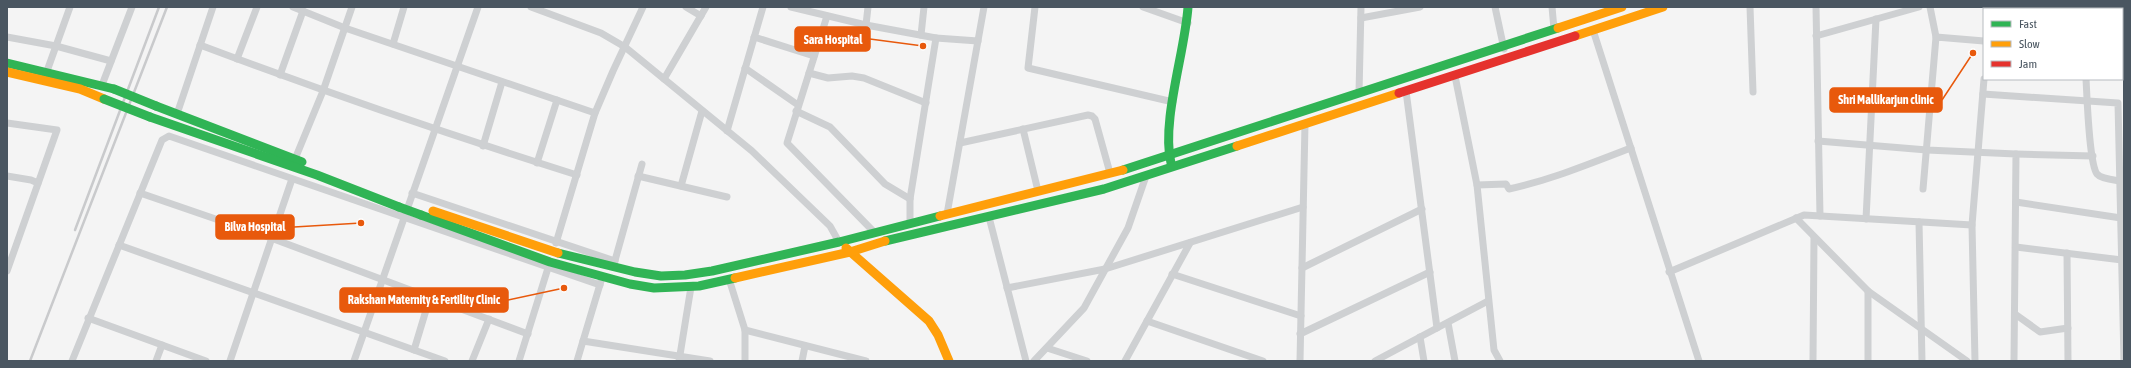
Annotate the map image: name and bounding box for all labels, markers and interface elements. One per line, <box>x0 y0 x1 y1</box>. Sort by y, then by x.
legend <box>1983 8 2123 80</box>
text: Fast <box>2019 17 2037 31</box>
callout: Sara Hospital <box>795 27 870 51</box>
text: Sara Hospital <box>804 33 863 47</box>
text: Slow <box>2019 37 2040 51</box>
text: Jam <box>2019 57 2037 71</box>
callout: Shri Mallikarjun clinic <box>1830 88 1942 112</box>
text: Shri Mallikarjun clinic <box>1838 93 1934 107</box>
callout: Bilva Hospital <box>216 215 294 239</box>
text: Bilva Hospital <box>224 220 286 234</box>
callout: Rakshan Maternity & Fertility Clinic <box>340 288 508 312</box>
text: Rakshan Maternity & Fertility Clinic <box>348 293 501 307</box>

